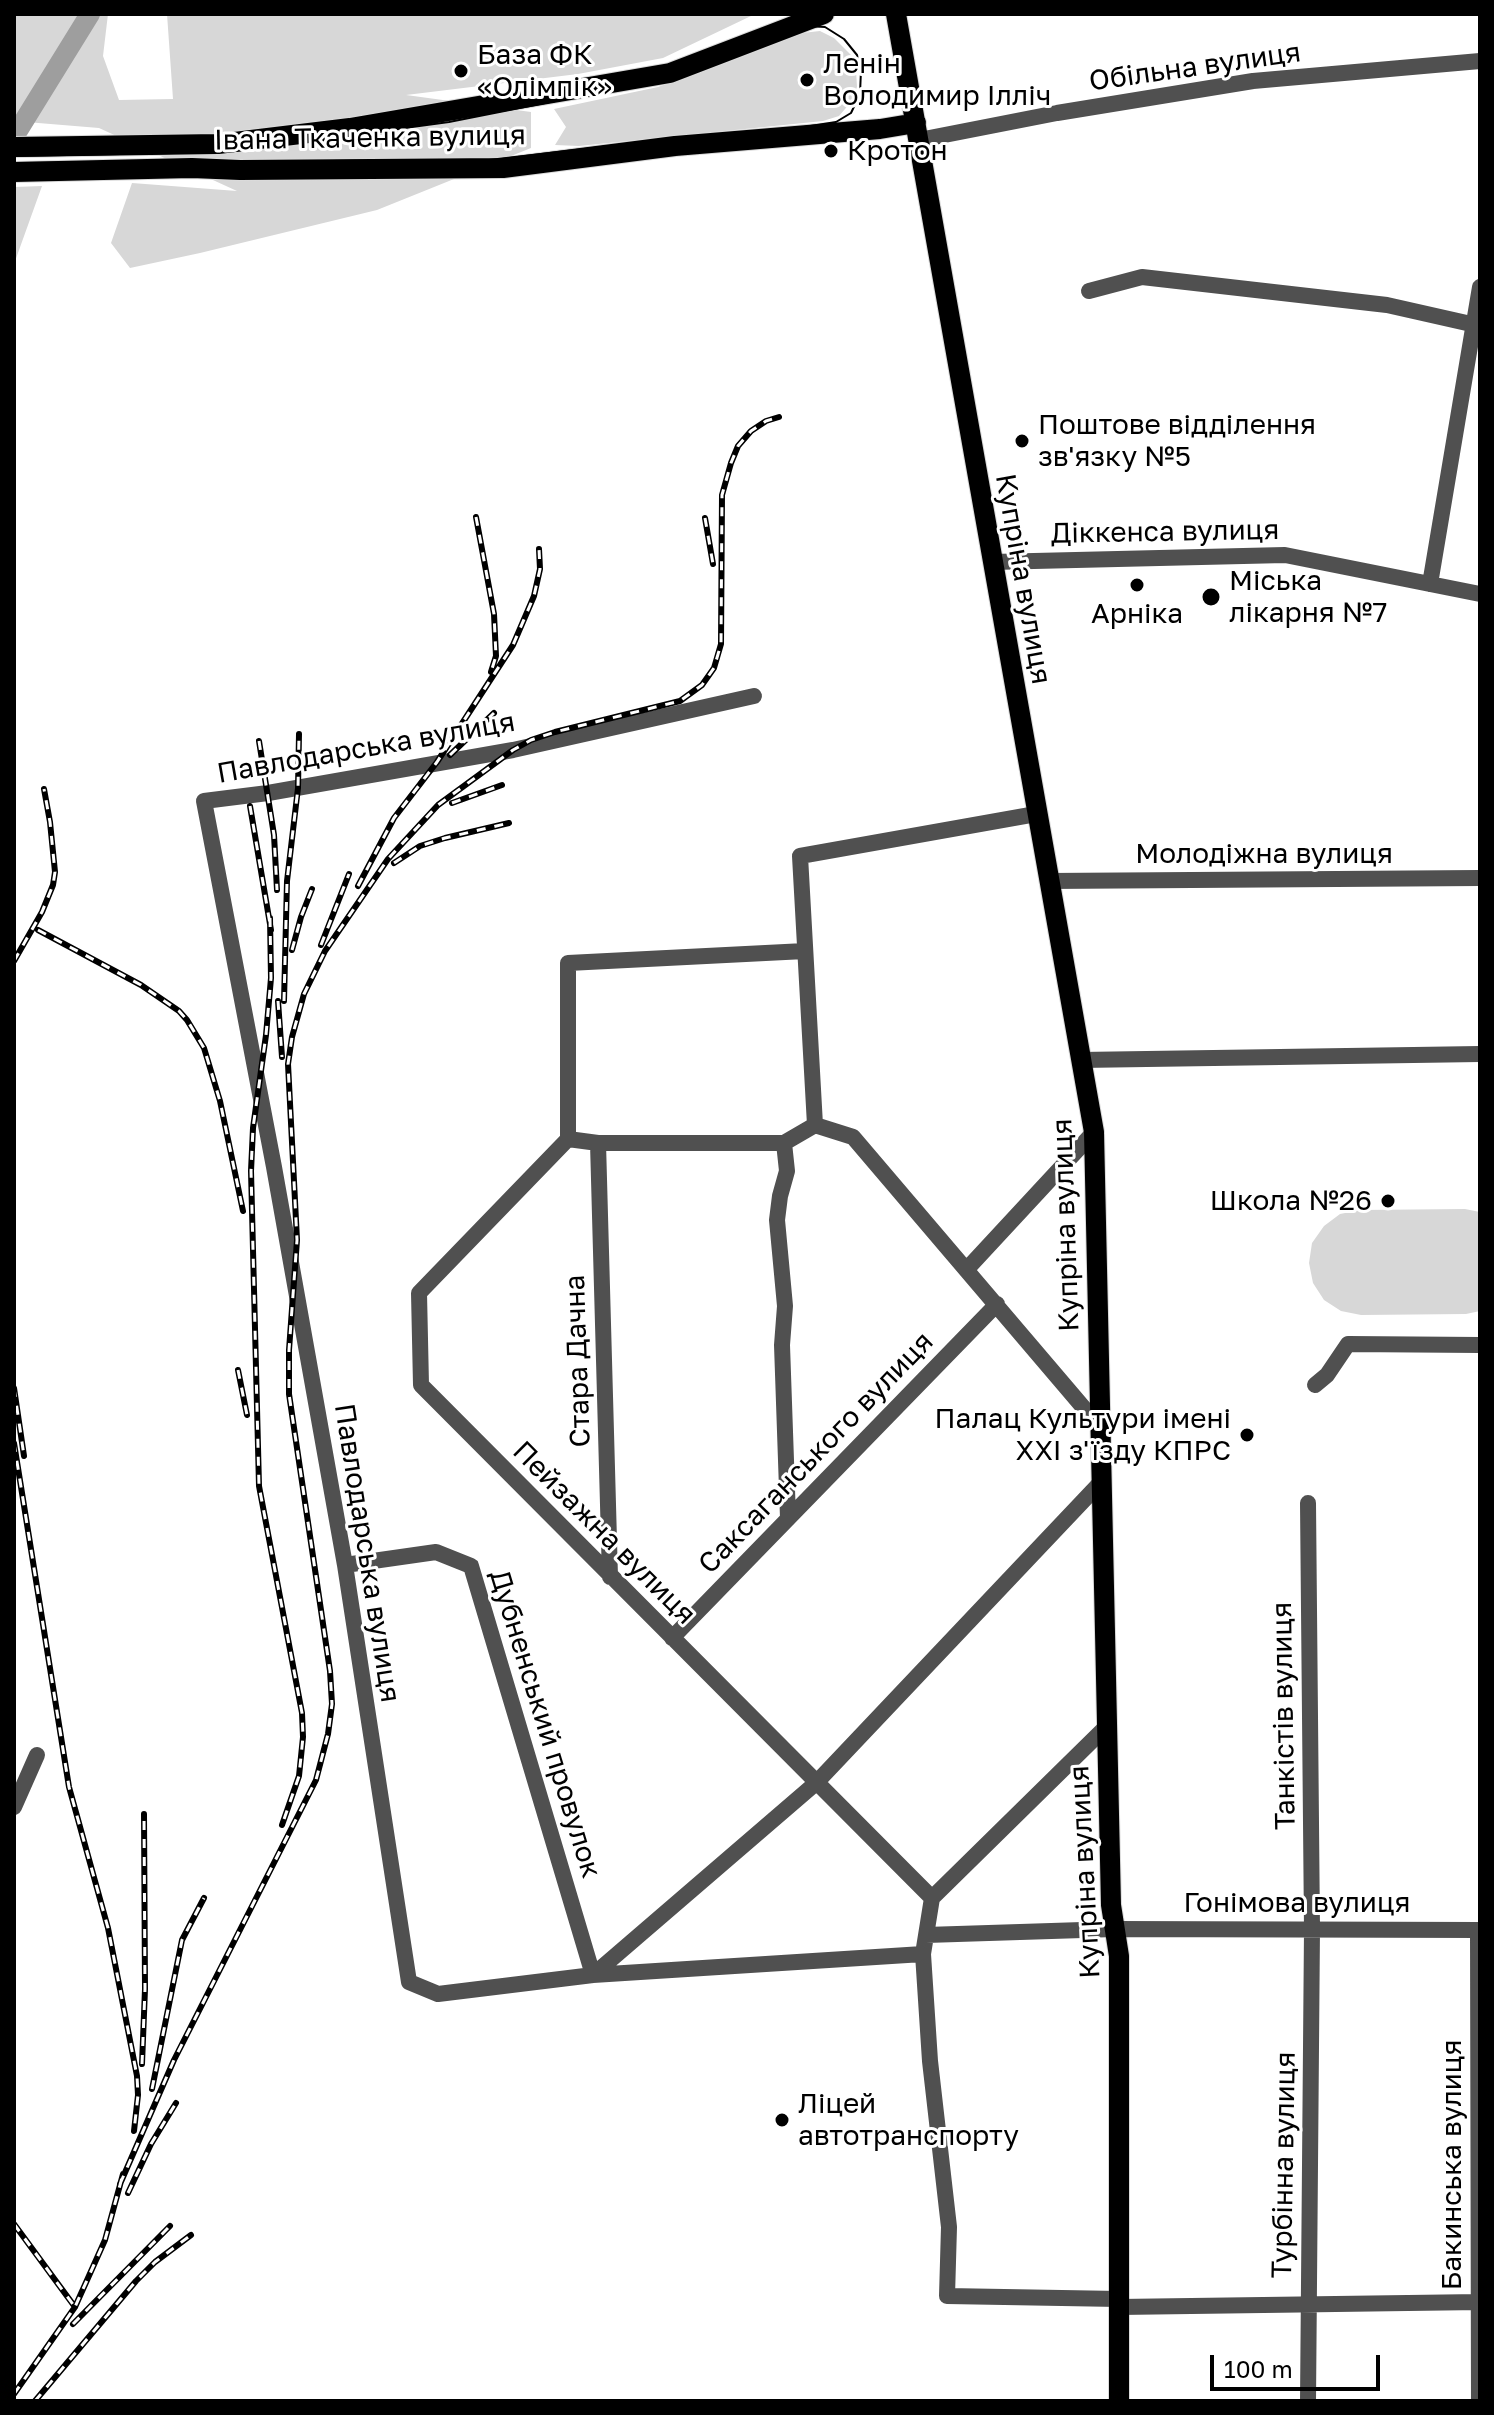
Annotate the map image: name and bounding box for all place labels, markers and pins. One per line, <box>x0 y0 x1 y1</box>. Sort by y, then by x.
place label: База ФК «Олімпік» <box>477 38 612 104</box>
place label: Ленін Володимир Ілліч <box>823 47 1051 113</box>
marker: База ФК «Олімпік» <box>452 62 470 80</box>
marker: Ленін Володимир Ілліч <box>798 71 816 89</box>
place label: Кротон <box>847 134 948 168</box>
marker: Кротон <box>822 142 840 160</box>
place label: Поштове відділення зв'язку №5 <box>1038 408 1316 474</box>
marker: Поштове відділення зв'язку №5 <box>1013 432 1031 450</box>
place label: Міська лікарня №7 <box>1229 564 1387 630</box>
marker: Арніка <box>1128 576 1146 594</box>
marker: Міська лікарня №7 <box>1200 586 1222 608</box>
place label: Арніка <box>1091 597 1183 631</box>
place label: Школа №26 <box>1210 1184 1372 1218</box>
marker: Школа №26 <box>1379 1192 1397 1210</box>
place label: Палац Культури імені XXI з'їзду КПРС <box>935 1402 1231 1468</box>
marker: Палац Культури імені XXI з'їзду КПРС <box>1238 1426 1256 1444</box>
place label: Ліцей автотранспорту <box>798 2087 1019 2153</box>
marker: Ліцей автотранспорту <box>773 2111 791 2129</box>

